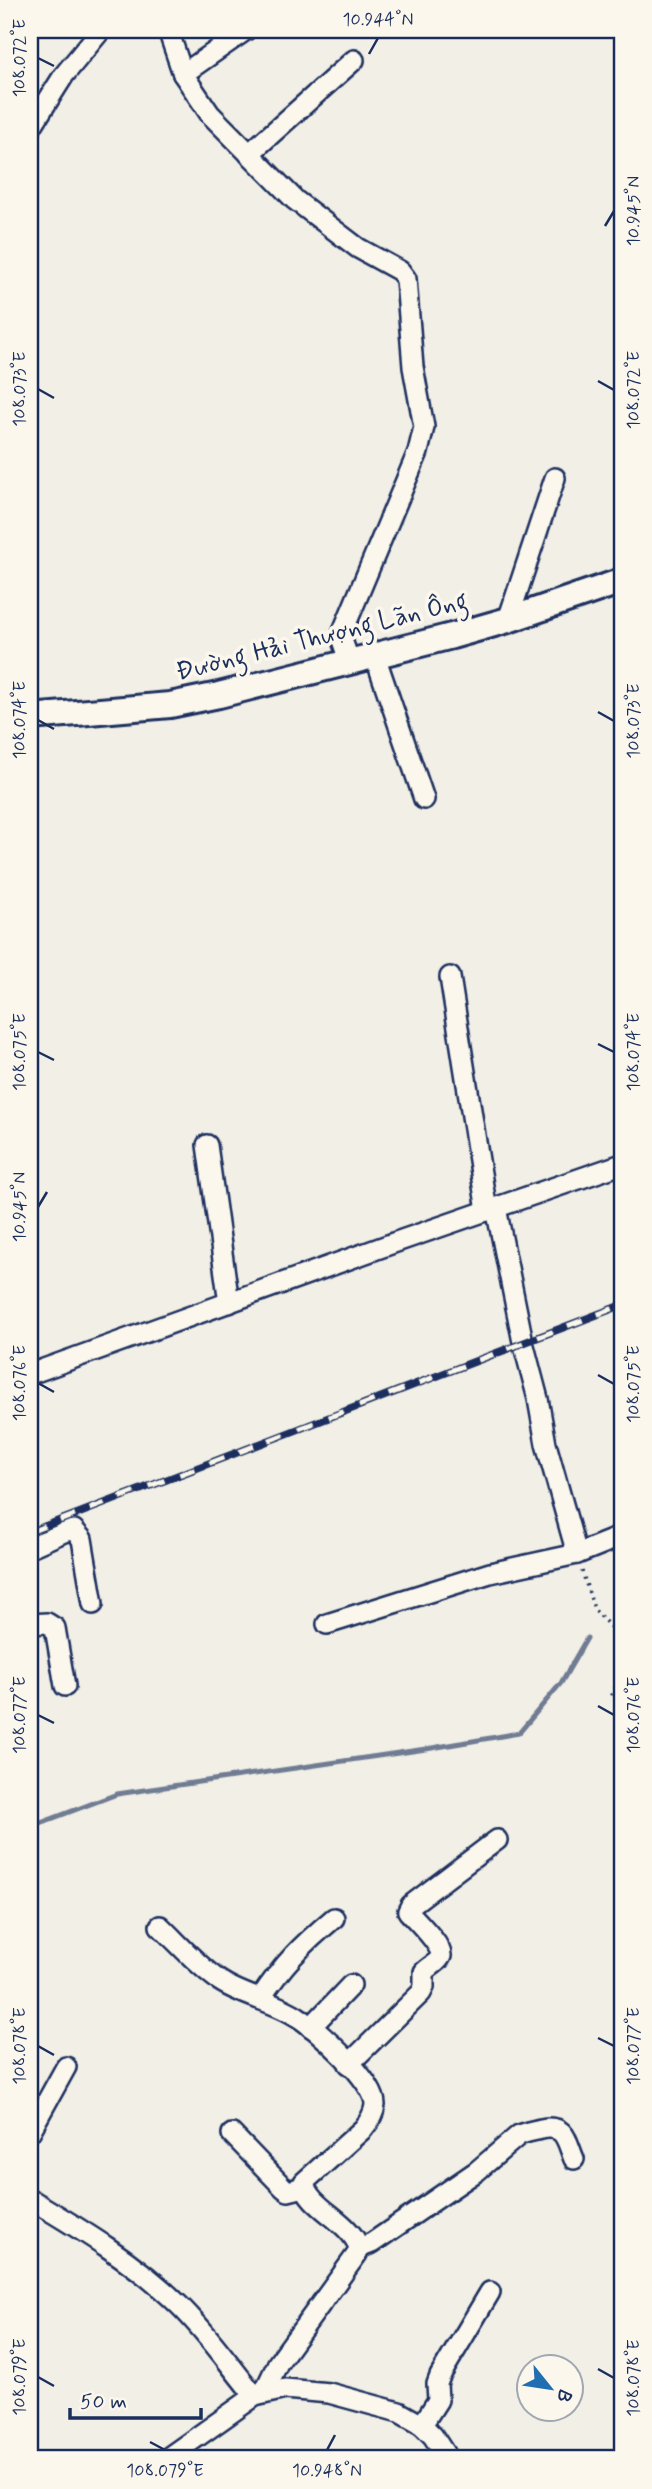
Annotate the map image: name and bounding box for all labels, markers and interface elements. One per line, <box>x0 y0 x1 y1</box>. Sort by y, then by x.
text: 10.944°N <box>342 8 414 32</box>
text: 108.072°E <box>8 19 32 97</box>
text: 10.945°N <box>622 176 646 246</box>
text: 108.073°E <box>8 351 32 427</box>
text: 108.072°E <box>622 351 646 429</box>
street label: Đường Hải Thượng Lãn Ông <box>172 584 472 693</box>
text: 108.074°E <box>8 681 32 759</box>
text: 108.073°E <box>622 683 646 759</box>
text: 108.075°E <box>8 1013 32 1091</box>
text: 108.074°E <box>622 1013 646 1091</box>
text: 10.945°N <box>8 1172 32 1242</box>
text: 108.076°E <box>8 1345 32 1421</box>
text: 108.075°E <box>622 1345 646 1423</box>
text: 108.077°E <box>8 1676 32 1754</box>
text: 108.076°E <box>622 1677 646 1753</box>
text: 108.078°E <box>8 2007 32 2085</box>
text: 108.077°E <box>622 2007 646 2085</box>
text: 108.079°E <box>8 2338 32 2416</box>
text: 108.078°E <box>622 2339 646 2417</box>
north arrow <box>516 2352 586 2422</box>
scale bar <box>70 2377 201 2421</box>
text: B <box>550 2384 577 2407</box>
text: 50 m <box>80 2388 127 2416</box>
text: 108.079°E <box>126 2459 204 2483</box>
text: 10.948°N <box>292 2459 362 2483</box>

